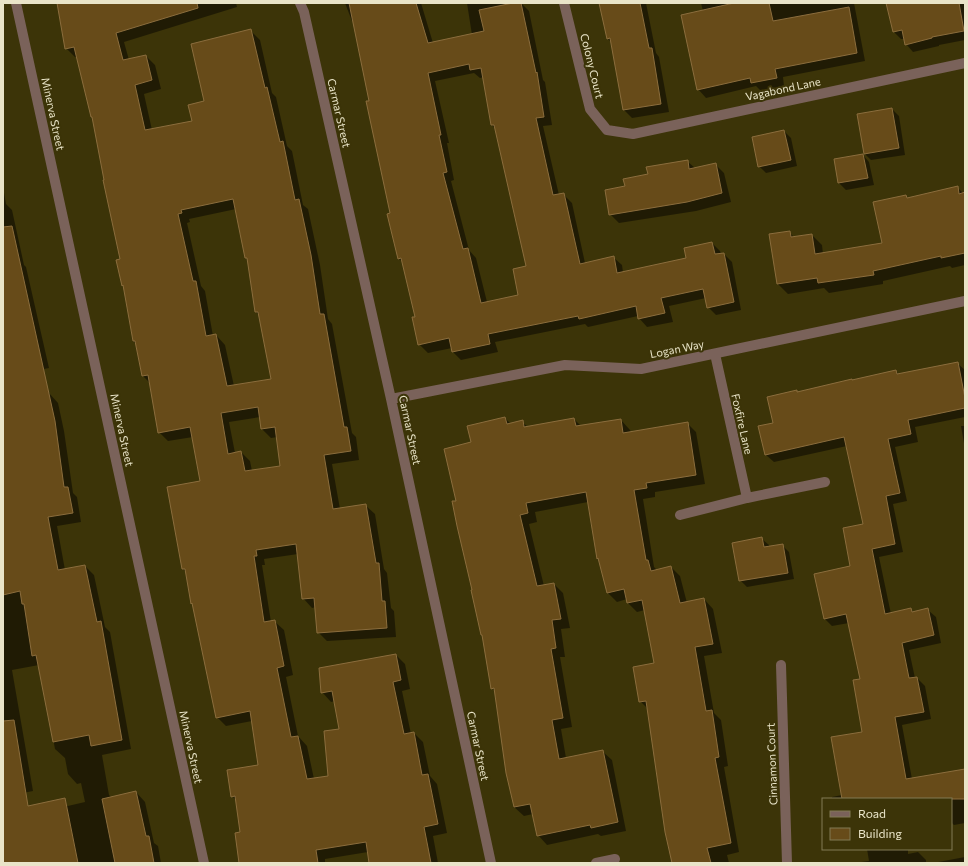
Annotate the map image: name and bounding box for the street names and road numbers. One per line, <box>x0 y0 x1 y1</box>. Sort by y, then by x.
street label: Colony Court <box>578 32 607 100</box>
street label: Vagabond Lane <box>744 74 822 103</box>
street label: Minerva Street <box>39 76 68 152</box>
street label: Carmar Street <box>325 77 354 149</box>
street label: Logan Way <box>649 337 705 360</box>
street label: Minerva Street <box>108 392 137 468</box>
street label: Foxfire Lane <box>729 392 756 456</box>
street label: Carmar Street <box>397 394 424 466</box>
street label: Minerva Street <box>177 709 206 785</box>
street label: Carmar Street <box>465 710 492 782</box>
street label: Cinnamon Court <box>764 722 779 805</box>

